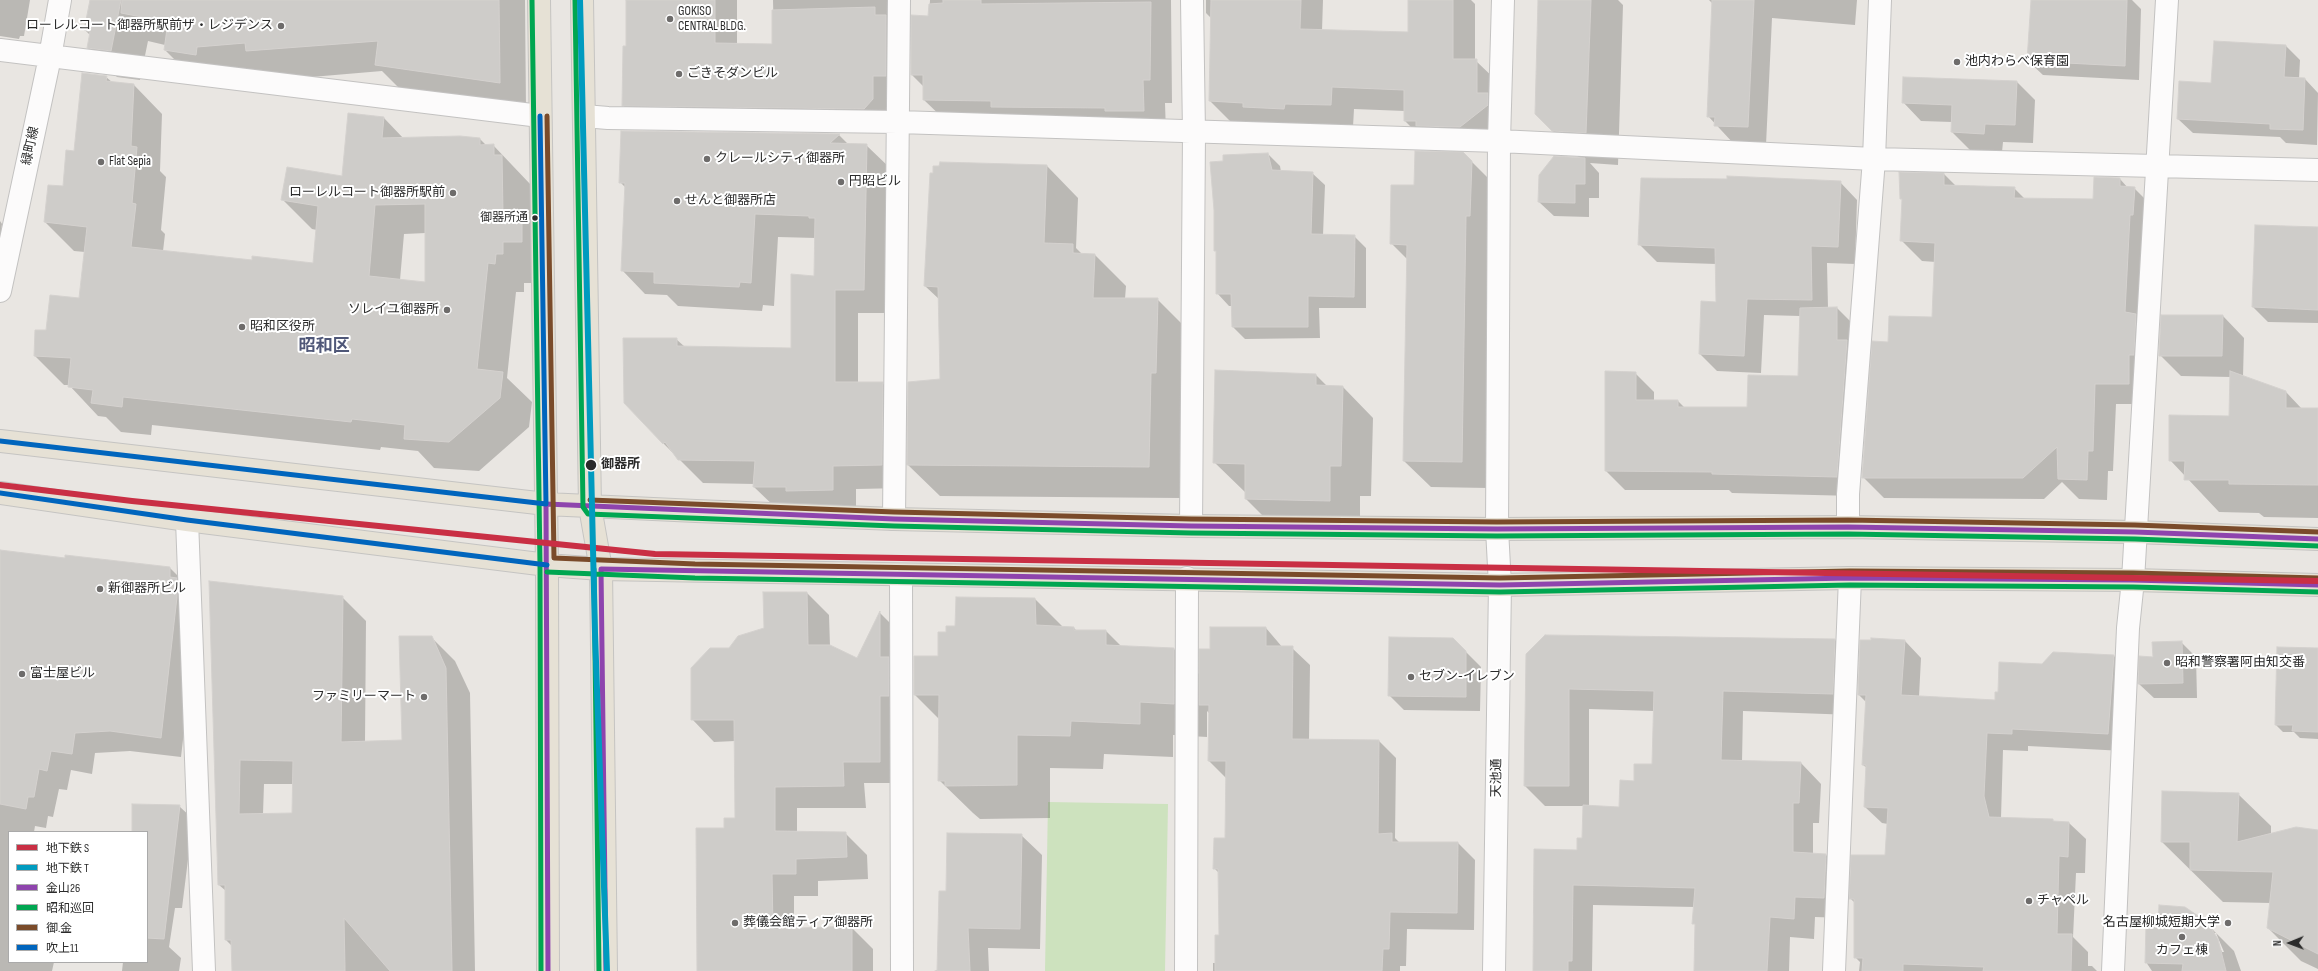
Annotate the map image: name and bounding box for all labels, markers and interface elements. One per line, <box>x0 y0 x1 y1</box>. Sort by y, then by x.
place label: GOKISO CENTRAL BLDG. <box>678 4 746 35</box>
marker: GOKISO CENTRAL BLDG. <box>665 14 675 24</box>
place label: ローレルコート御器所駅前ザ・レジデンス <box>26 18 273 34</box>
marker: ローレルコート御器所駅前ザ・レジデンス <box>276 21 286 31</box>
place label: 池内わらべ保育園 <box>1965 54 2069 70</box>
marker: 池内わらべ保育園 <box>1952 57 1962 67</box>
place label: ごきそダンビル <box>687 66 778 82</box>
marker: ごきそダンビル <box>674 69 684 79</box>
street label: 緑町線 <box>19 125 43 167</box>
place label: クレールシティ御器所 <box>715 151 845 167</box>
place label: Flat Sepia <box>109 154 151 170</box>
marker: クレールシティ御器所 <box>702 154 712 164</box>
marker: Flat Sepia <box>96 157 106 167</box>
place label: 円昭ビル <box>849 174 901 190</box>
marker: 円昭ビル <box>836 177 846 187</box>
place label: ローレルコート御器所駅前 <box>289 185 445 201</box>
marker: ローレルコート御器所駅前 <box>448 188 458 198</box>
place label: せんと御器所店 <box>685 193 776 209</box>
marker: せんと御器所店 <box>672 196 682 206</box>
place label: 御器所通 <box>480 211 528 225</box>
marker: 御器所通 <box>530 213 540 223</box>
place label: ソレイユ御器所 <box>348 302 439 318</box>
marker: ソレイユ御器所 <box>442 305 452 315</box>
place label: 昭和区役所 <box>250 319 315 335</box>
marker: 昭和区役所 <box>237 322 247 332</box>
district label: 昭和区 <box>299 337 349 357</box>
place label: 御器所 <box>601 457 640 473</box>
marker: 御器所 <box>584 458 598 472</box>
place label: 新御器所ビル <box>108 581 186 597</box>
marker: 新御器所ビル <box>95 584 105 594</box>
place label: 昭和警察署阿由知交番 <box>2175 655 2305 671</box>
marker: 昭和警察署阿由知交番 <box>2162 658 2172 668</box>
place label: 富士屋ビル <box>30 666 95 682</box>
marker: 富士屋ビル <box>17 669 27 679</box>
place label: セブン-イレブン <box>1419 669 1515 685</box>
marker: セブン-イレブン <box>1406 672 1416 682</box>
place label: ファミリーマート <box>312 689 416 705</box>
marker: ファミリーマート <box>419 692 429 702</box>
street label: 天池通 <box>1489 758 1505 798</box>
legend <box>8 831 148 963</box>
text: 地下鉄 S <box>46 841 89 856</box>
text: 地下鉄 T <box>46 861 89 876</box>
text: 金山26 <box>46 881 80 896</box>
place label: チャペル <box>2037 893 2089 909</box>
marker: チャペル <box>2024 896 2034 906</box>
text: 昭和巡回 <box>46 901 94 916</box>
place label: 葬儀会館ティア御器所 <box>743 915 873 931</box>
place label: 名古屋柳城短期大学 <box>2103 915 2220 931</box>
marker: 葬儀会館ティア御器所 <box>730 918 740 928</box>
marker: 名古屋柳城短期大学 <box>2223 918 2233 928</box>
text: 御.金 <box>46 921 72 936</box>
north arrow <box>2270 923 2310 963</box>
marker: カフェ棟 <box>2177 932 2187 942</box>
text: N <box>2271 940 2284 946</box>
text: 吹上11 <box>46 941 78 956</box>
place label: カフェ棟 <box>2156 943 2208 959</box>

